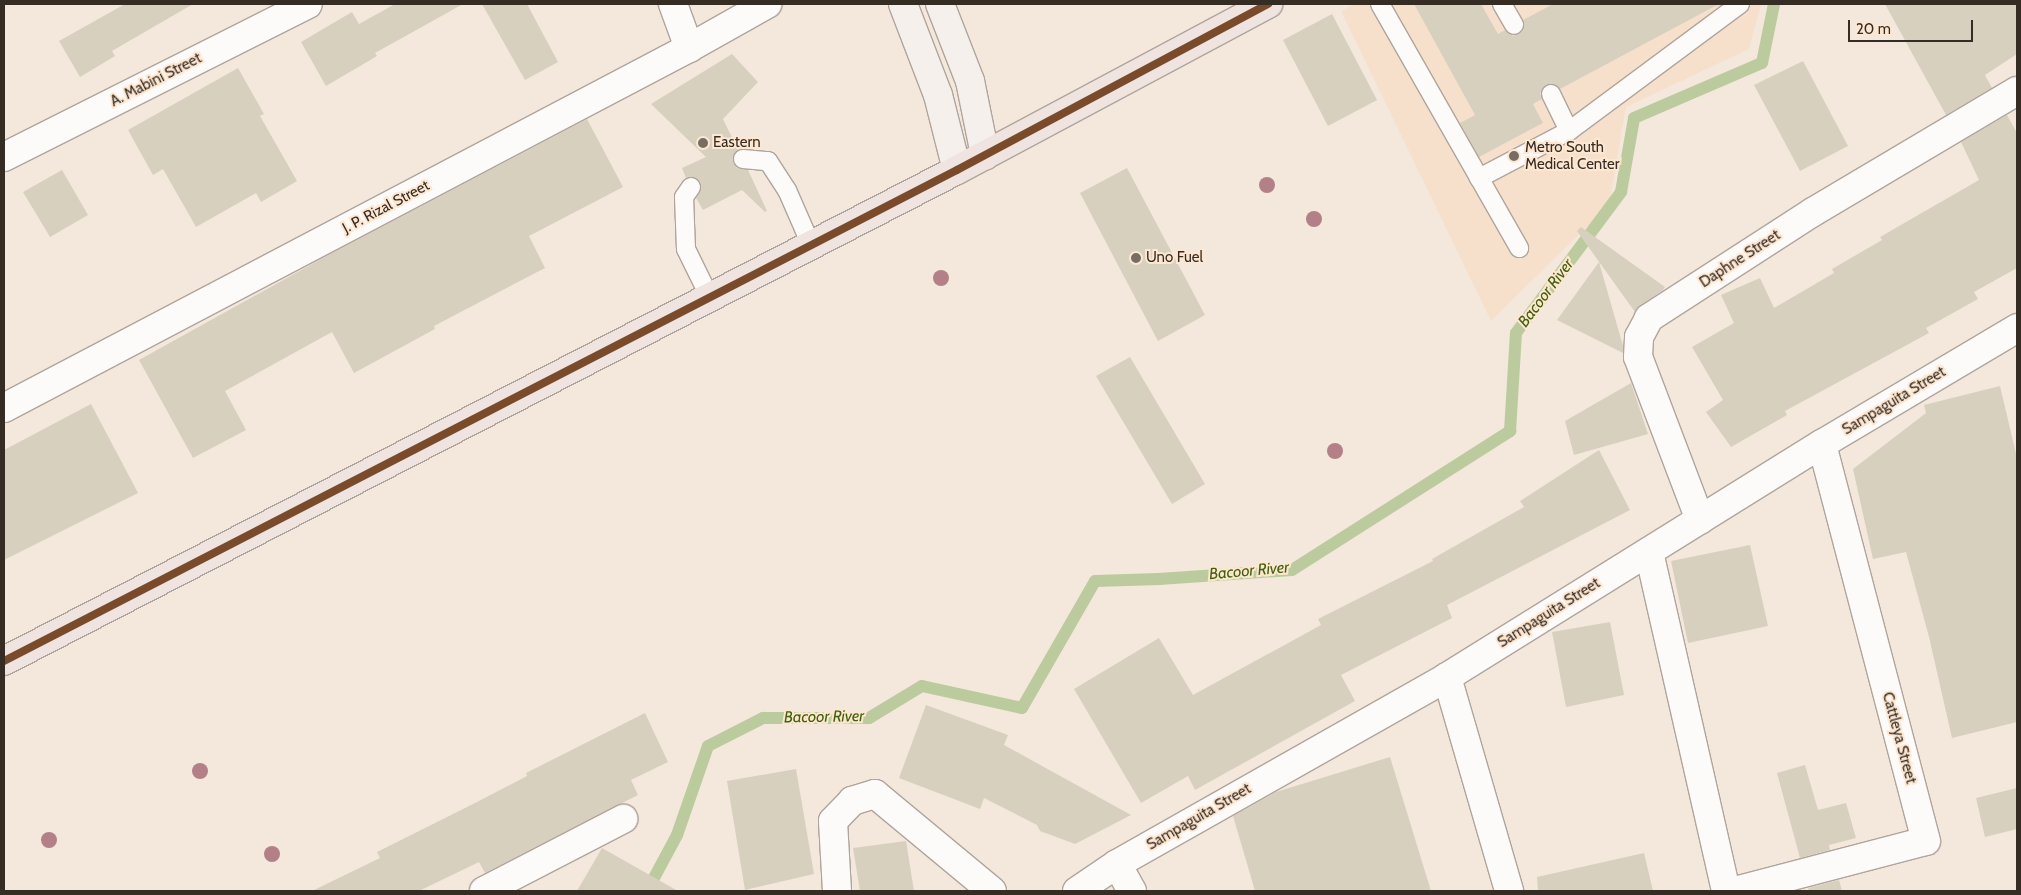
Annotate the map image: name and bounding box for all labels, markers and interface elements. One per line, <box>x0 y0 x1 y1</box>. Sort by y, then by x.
scale bar <box>1851 10 1976 42</box>
text: 20 m <box>1856 20 1891 38</box>
street label: A. Mabini Street <box>107 49 205 111</box>
place label: Eastern <box>713 134 761 152</box>
marker: Eastern <box>697 137 709 149</box>
place label: Metro South Medical Center <box>1525 138 1619 173</box>
marker: Metro South Medical Center <box>1507 149 1521 163</box>
street label: J. P. Rizal Street <box>339 177 433 237</box>
street label: Daphne Street <box>1696 226 1784 292</box>
place label: Uno Fuel <box>1146 249 1203 267</box>
marker: Uno Fuel <box>1130 252 1142 264</box>
water label: Bacoor River <box>1514 255 1578 331</box>
street label: Sampaguita Street <box>1839 363 1949 439</box>
water label: Bacoor River <box>1208 558 1290 584</box>
street label: Sampaguita Street <box>1494 574 1604 652</box>
street label: Cattleya Street <box>1878 690 1920 786</box>
water label: Bacoor River <box>784 707 864 727</box>
street label: Sampaguita Street <box>1144 780 1254 854</box>

